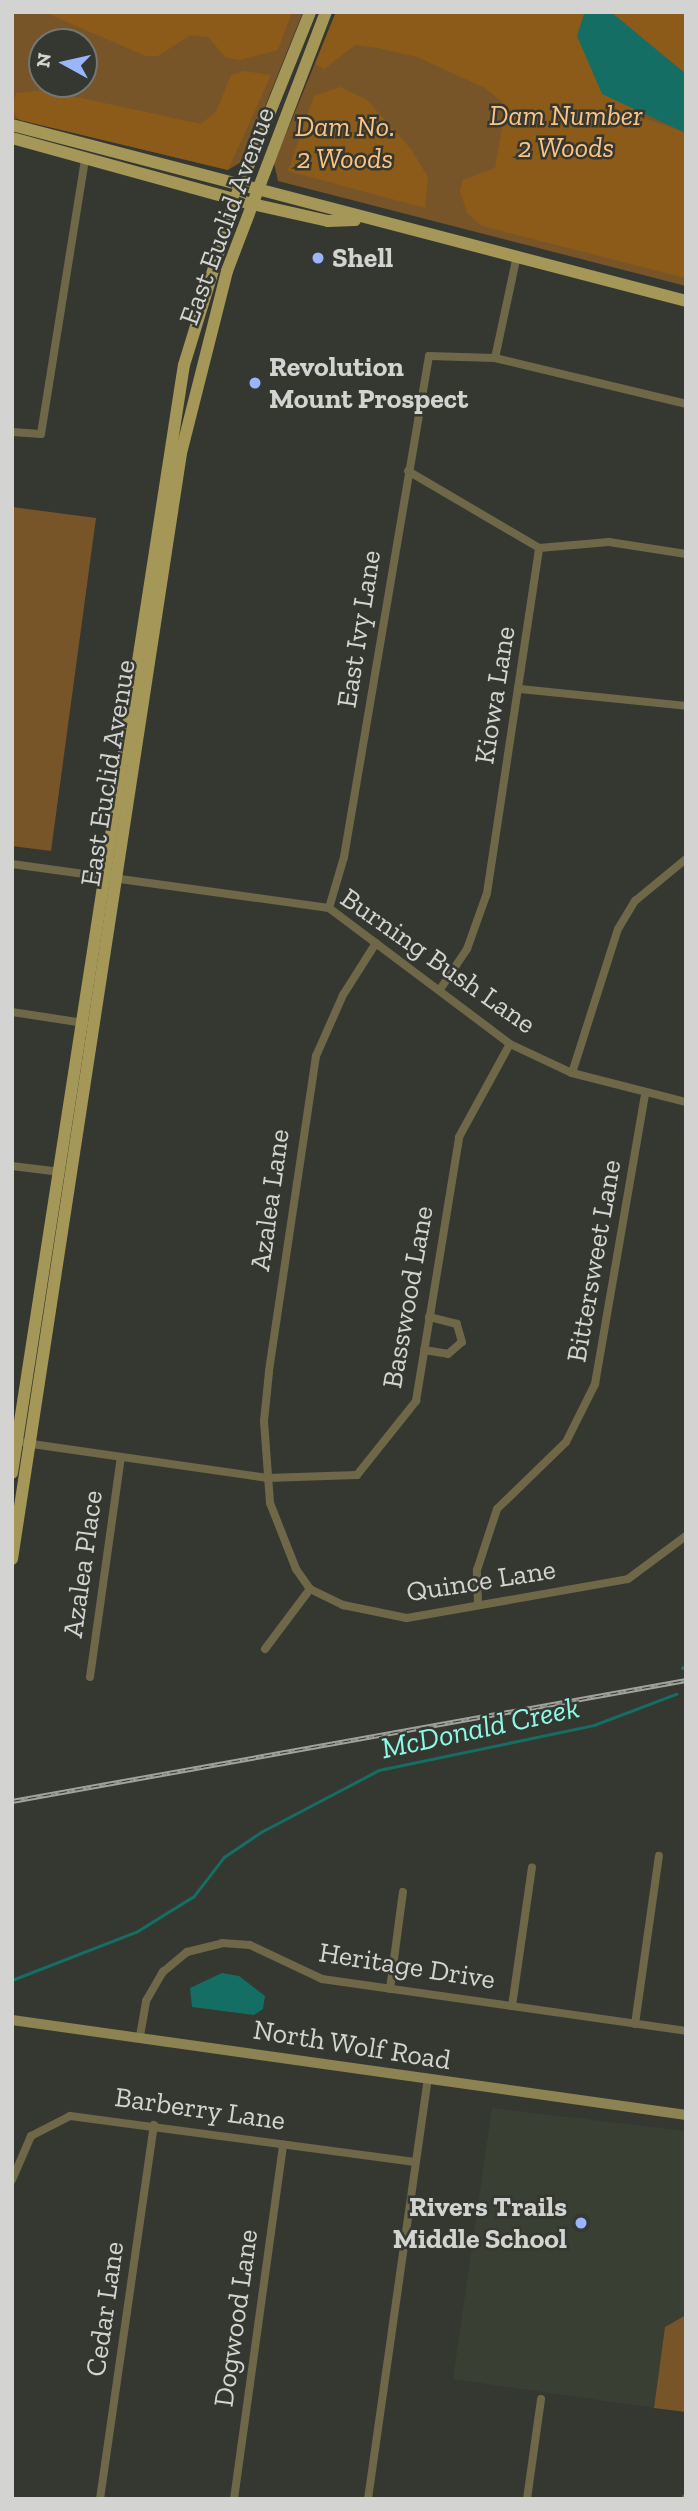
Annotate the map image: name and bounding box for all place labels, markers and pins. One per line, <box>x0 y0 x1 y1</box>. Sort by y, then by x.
place label: Shell <box>332 241 393 275</box>
marker: Shell <box>310 250 326 266</box>
place label: Revolution Mount Prospect <box>269 350 468 416</box>
marker: Revolution Mount Prospect <box>247 375 263 391</box>
place label: Rivers Trails Middle School <box>393 2190 567 2256</box>
marker: Rivers Trails Middle School <box>573 2215 589 2231</box>

